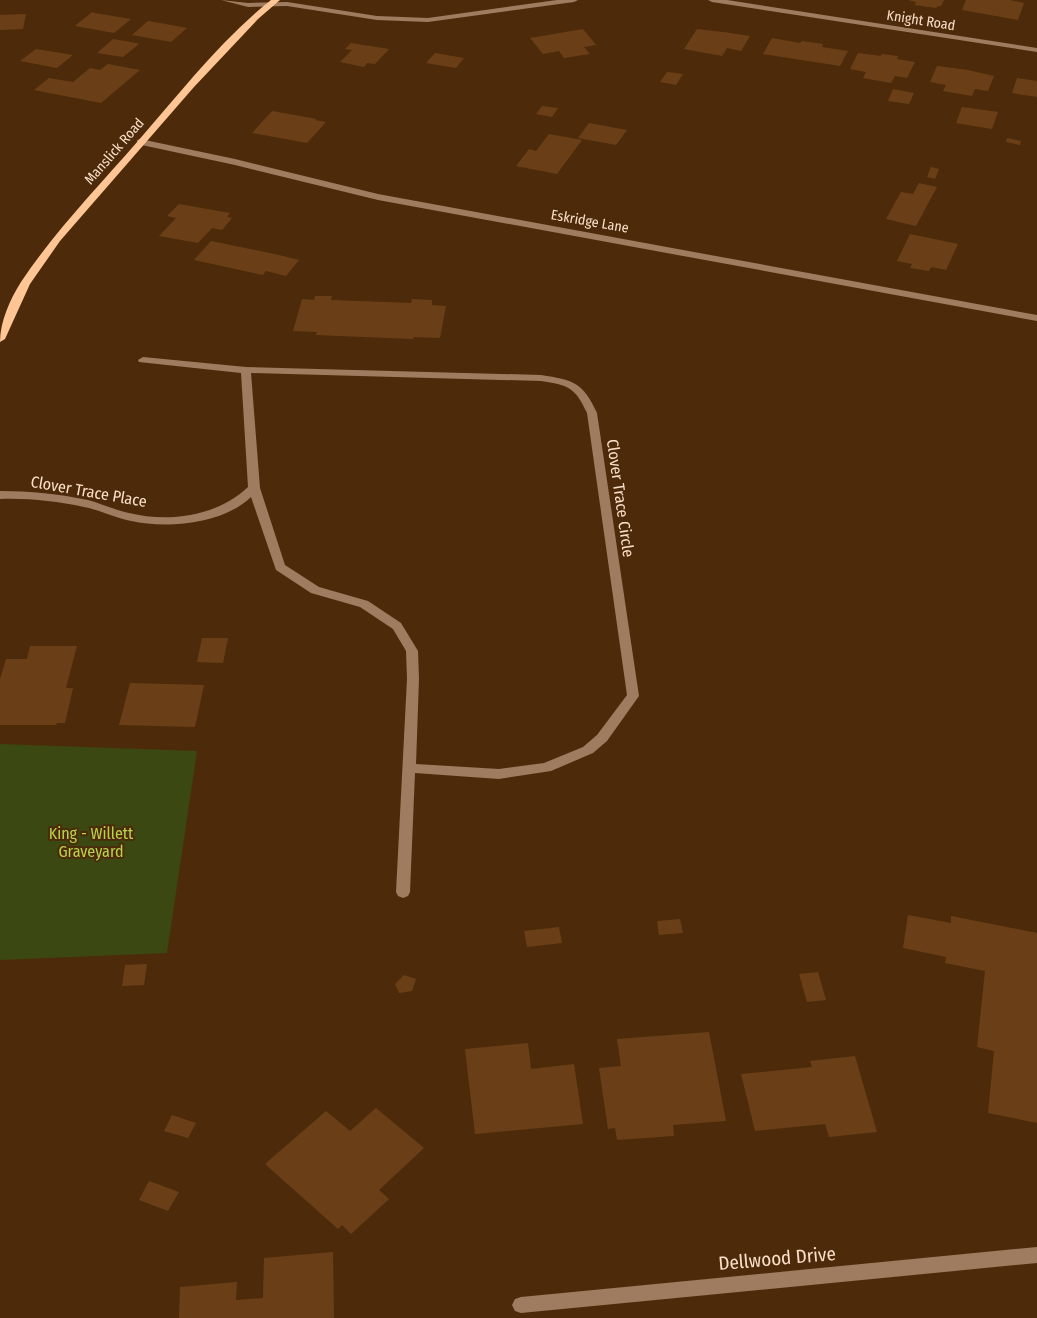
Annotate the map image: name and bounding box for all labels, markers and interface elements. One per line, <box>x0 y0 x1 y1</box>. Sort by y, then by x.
street label: Knight Road <box>885 7 956 34</box>
street label: Manslick Road <box>81 115 148 188</box>
street label: Eskridge Lane <box>550 206 630 237</box>
street label: Clover Trace Circle <box>603 438 638 558</box>
street label: Clover Trace Place <box>29 472 148 511</box>
park label: King - Willett Graveyard <box>49 824 134 861</box>
street label: Dellwood Drive <box>717 1242 837 1275</box>

